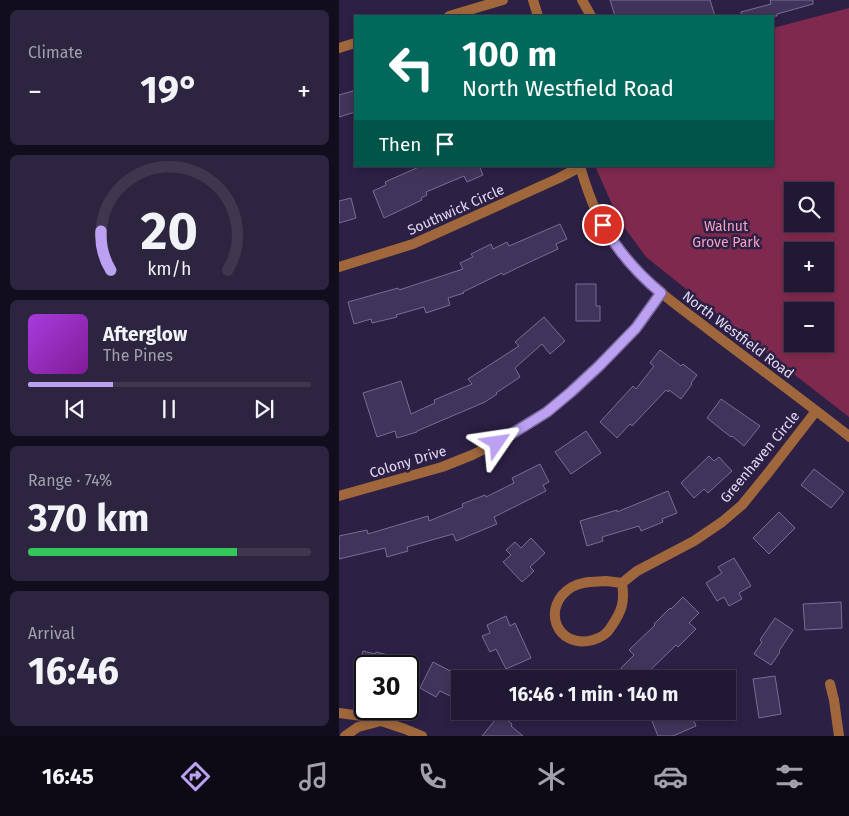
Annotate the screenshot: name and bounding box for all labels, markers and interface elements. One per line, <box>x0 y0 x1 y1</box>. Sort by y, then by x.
text: 100 m <box>462 33 557 75</box>
icon: left <box>379 35 444 100</box>
text: Climate <box>28 43 83 62</box>
text: 19° <box>140 67 199 113</box>
text: − <box>28 75 42 108</box>
text: + <box>297 75 311 108</box>
text: North Westfield Road <box>462 75 674 102</box>
icon: arrive <box>431 130 459 158</box>
text: Then <box>379 133 421 156</box>
street label: Southwick Circle <box>405 181 507 239</box>
map controls <box>784 182 834 352</box>
button: search <box>784 182 834 232</box>
text: 20 <box>141 200 198 263</box>
pin <box>582 204 624 246</box>
icon: arrive <box>589 211 617 239</box>
park label: Walnut Grove Park <box>692 218 761 251</box>
button: + <box>784 242 834 292</box>
text: km/h <box>147 258 192 280</box>
street label: North Westfield Road <box>679 288 797 382</box>
button: − <box>784 302 834 352</box>
text: Afterglow <box>103 323 187 346</box>
text: The Pines <box>103 346 173 365</box>
icon: previous <box>61 395 89 423</box>
icon: pause <box>155 395 183 423</box>
icon: next <box>250 395 278 423</box>
street label: Greenhaven Circle <box>717 408 803 506</box>
position arrow <box>470 416 522 468</box>
street label: Colony Drive <box>368 442 448 482</box>
text: Range · 74% <box>28 471 112 490</box>
text: 370 km <box>28 495 149 541</box>
text: Arrival <box>28 624 75 643</box>
text: 16:46 <box>28 648 119 694</box>
speed limit sign: 30 <box>354 655 419 720</box>
text: 16:46 · 1 min · 140 m <box>509 683 678 706</box>
icon: directions <box>178 759 213 794</box>
icon: music <box>296 759 331 794</box>
icon: phone <box>415 759 450 794</box>
icon: climate <box>534 759 569 794</box>
icon: car <box>653 759 688 794</box>
icon: filters <box>772 759 807 794</box>
text: 16:45 <box>42 763 94 790</box>

